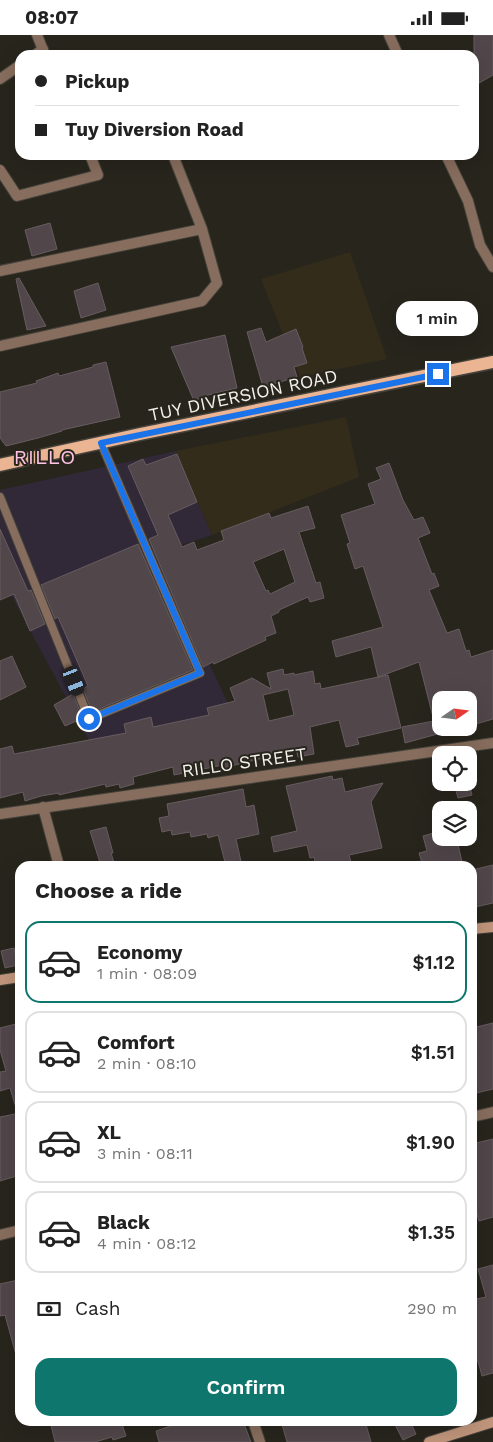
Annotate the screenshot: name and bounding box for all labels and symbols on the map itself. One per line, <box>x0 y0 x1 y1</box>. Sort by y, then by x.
callout: 1 min <box>397 301 479 337</box>
route end <box>427 363 449 385</box>
street label: TUY DIVERSION ROAD <box>147 365 339 425</box>
district label: RILLO <box>14 445 76 469</box>
car <box>61 664 86 698</box>
north arrow <box>432 691 478 736</box>
route start <box>78 708 100 730</box>
street label: RILLO STREET <box>180 743 308 781</box>

